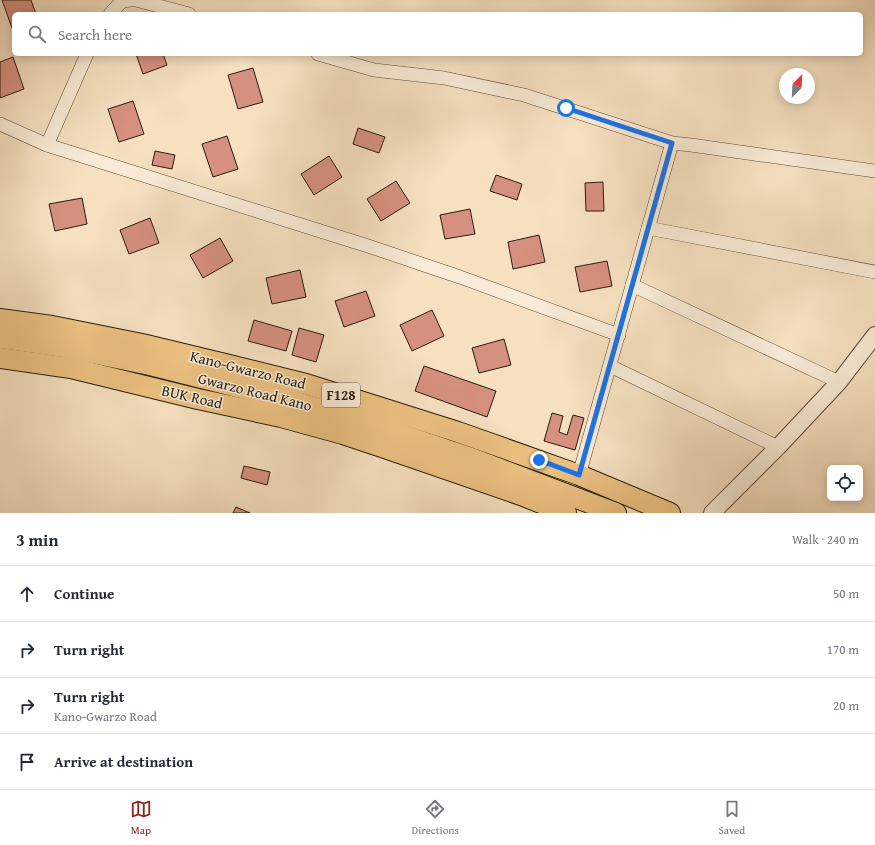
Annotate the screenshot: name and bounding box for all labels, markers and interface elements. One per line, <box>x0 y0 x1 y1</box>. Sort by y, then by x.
search box <box>12 12 863 56</box>
icon: search <box>26 23 48 45</box>
text: Search here <box>58 24 132 45</box>
north arrow <box>779 68 815 104</box>
route start <box>557 99 575 117</box>
street label: Kano-Gwarzo Road <box>188 345 308 394</box>
street label: Gwarzo Road Kano <box>196 367 315 416</box>
street label: BUK Road <box>160 379 225 414</box>
road number: F128 <box>322 383 360 407</box>
route end <box>530 451 548 469</box>
map controls <box>827 465 863 501</box>
button: locate <box>827 465 863 501</box>
text: 3 min <box>16 527 58 552</box>
text: Walk · 240 m <box>792 530 859 549</box>
icon: ahead <box>16 583 38 605</box>
text: Continue <box>54 583 115 604</box>
text: 50 m <box>833 584 859 603</box>
icon: right <box>16 639 38 661</box>
text: Turn right <box>54 639 125 660</box>
text: 170 m <box>827 640 859 659</box>
text: Turn right <box>54 686 125 707</box>
icon: right <box>16 695 38 717</box>
text: 20 m <box>833 696 859 715</box>
text: Kano-Gwarzo Road <box>54 707 157 726</box>
icon: arrive <box>16 751 38 773</box>
text: Arrive at destination <box>54 751 193 772</box>
tab: Map <box>130 798 152 838</box>
tab: Directions <box>412 798 459 838</box>
tab: Saved <box>718 798 745 838</box>

